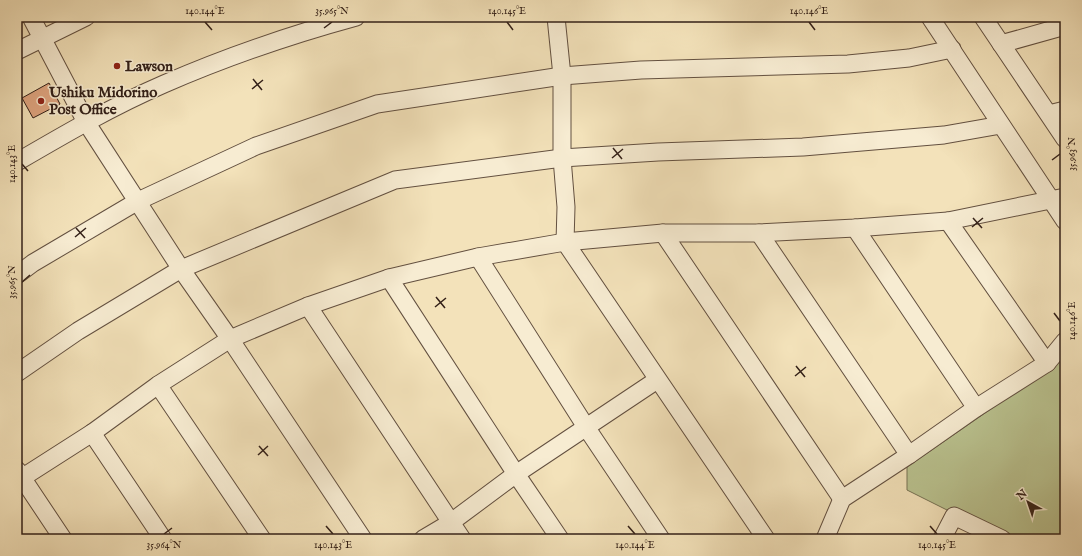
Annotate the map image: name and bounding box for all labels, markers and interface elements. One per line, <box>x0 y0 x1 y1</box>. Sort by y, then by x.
text: 140.144°E <box>185 5 225 18</box>
text: 35.965°N <box>315 5 349 18</box>
text: 140.145°E <box>488 5 526 18</box>
text: 140.146°E <box>790 5 828 18</box>
place label: Lawson <box>125 57 173 76</box>
marker: Lawson <box>112 61 122 71</box>
place label: Ushiku Midorino Post Office <box>48 83 157 119</box>
marker: Ushiku Midorino Post Office <box>36 96 46 106</box>
text: 35.963°N <box>1066 137 1079 171</box>
text: 140.143°E <box>6 145 19 183</box>
text: 35.965°N <box>6 265 19 299</box>
text: 140.146°E <box>1066 302 1079 340</box>
north arrow <box>1008 482 1048 522</box>
text: N <box>1013 486 1031 504</box>
text: 35.964°N <box>147 539 182 552</box>
text: 140.143°E <box>314 539 352 552</box>
text: 140.144°E <box>615 539 655 552</box>
text: 140.145°E <box>918 539 956 552</box>

